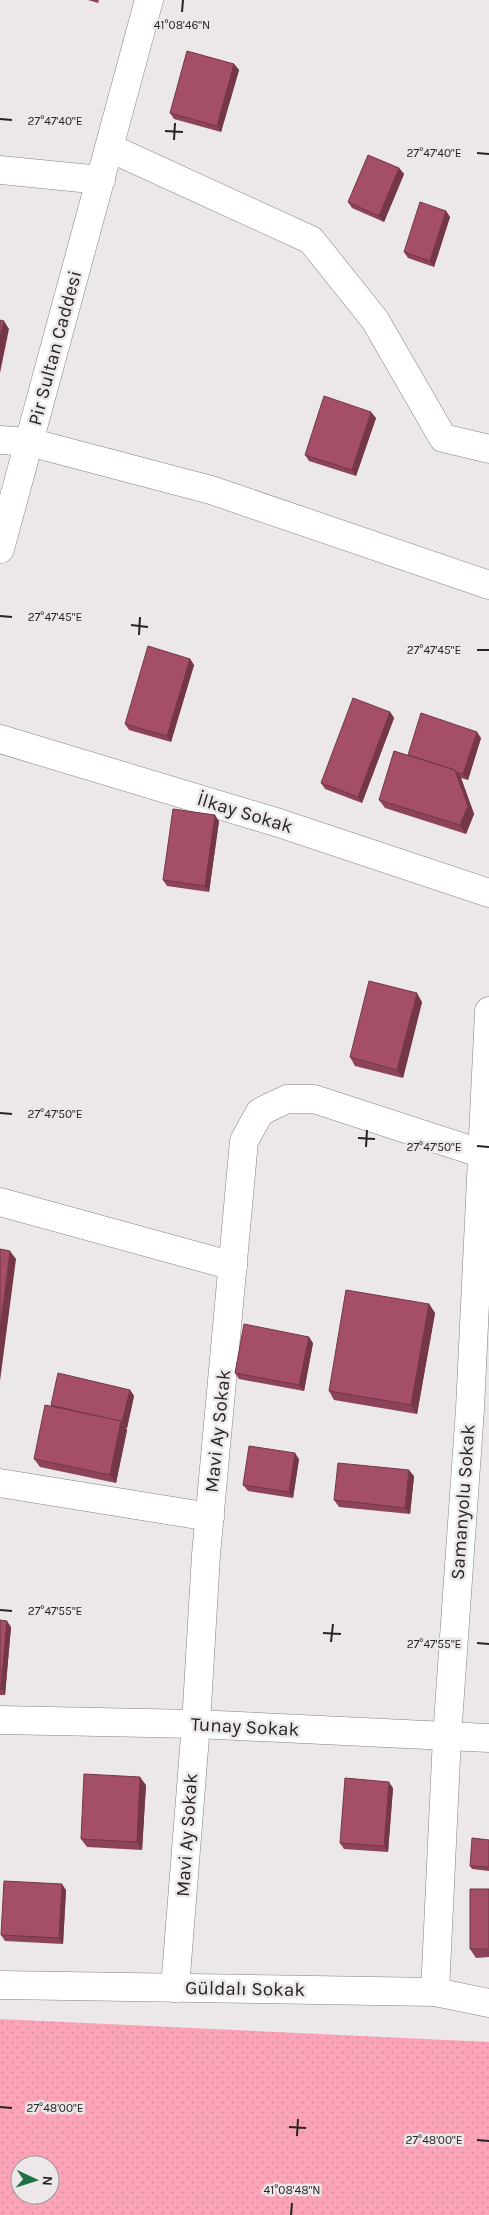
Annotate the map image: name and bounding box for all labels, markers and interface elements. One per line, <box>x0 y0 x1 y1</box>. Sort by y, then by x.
text: 41°08'46"N <box>154 18 210 32</box>
text: 27°47'40"E <box>28 114 82 128</box>
text: 27°47'40"E <box>407 146 461 160</box>
street label: Pir Sultan Caddesi <box>24 268 86 428</box>
text: 27°47'45"E <box>28 610 82 624</box>
text: 27°47'45"E <box>407 643 461 657</box>
street label: İlkay Sokak <box>194 788 296 838</box>
text: 27°47'50"E <box>28 1107 82 1121</box>
text: 27°47'50"E <box>407 1140 461 1154</box>
street label: Mavi Ay Sokak <box>201 1368 235 1494</box>
street label: Samanyolu Sokak <box>447 1423 479 1581</box>
text: 27°47'55"E <box>28 1604 82 1618</box>
text: 27°47'55"E <box>407 1637 461 1651</box>
street label: Tunay Sokak <box>190 1713 300 1741</box>
street label: Mavi Ay Sokak <box>172 1772 202 1897</box>
street label: Güldalı Sokak <box>185 1977 305 2001</box>
text: 27°48'00"E <box>26 2101 84 2115</box>
text: 27°48'00"E <box>405 2133 463 2147</box>
north arrow <box>10 2155 60 2205</box>
text: N <box>39 2175 56 2186</box>
text: 41°08'48"N <box>264 2183 320 2197</box>

